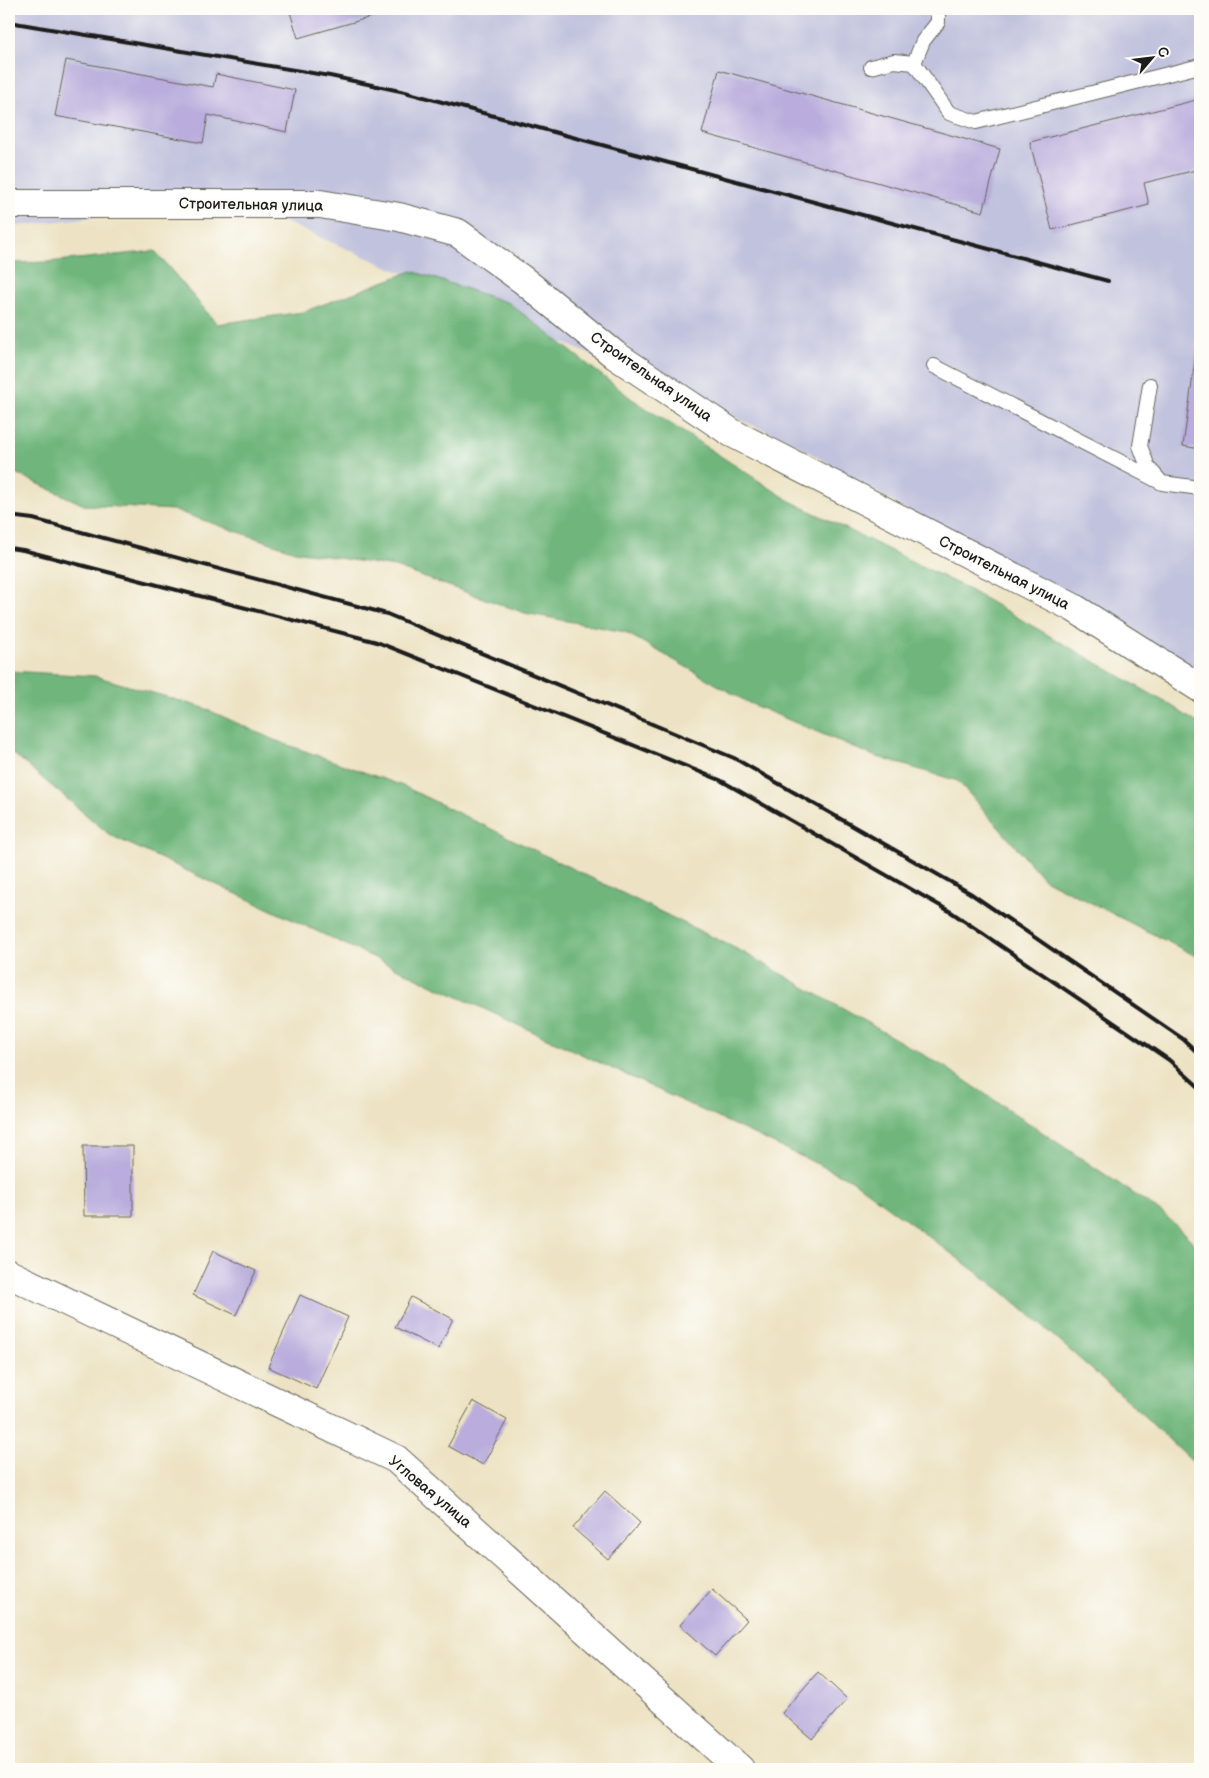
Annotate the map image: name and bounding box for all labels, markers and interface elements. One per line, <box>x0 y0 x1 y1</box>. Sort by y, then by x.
north arrow <box>1126 32 1176 82</box>
text: С <box>1153 44 1173 61</box>
street label: Строительная улица <box>179 194 323 216</box>
street label: Строительная улица <box>586 328 716 426</box>
street label: Строительная улица <box>935 532 1073 614</box>
street label: Угловая улица <box>385 1452 476 1532</box>

